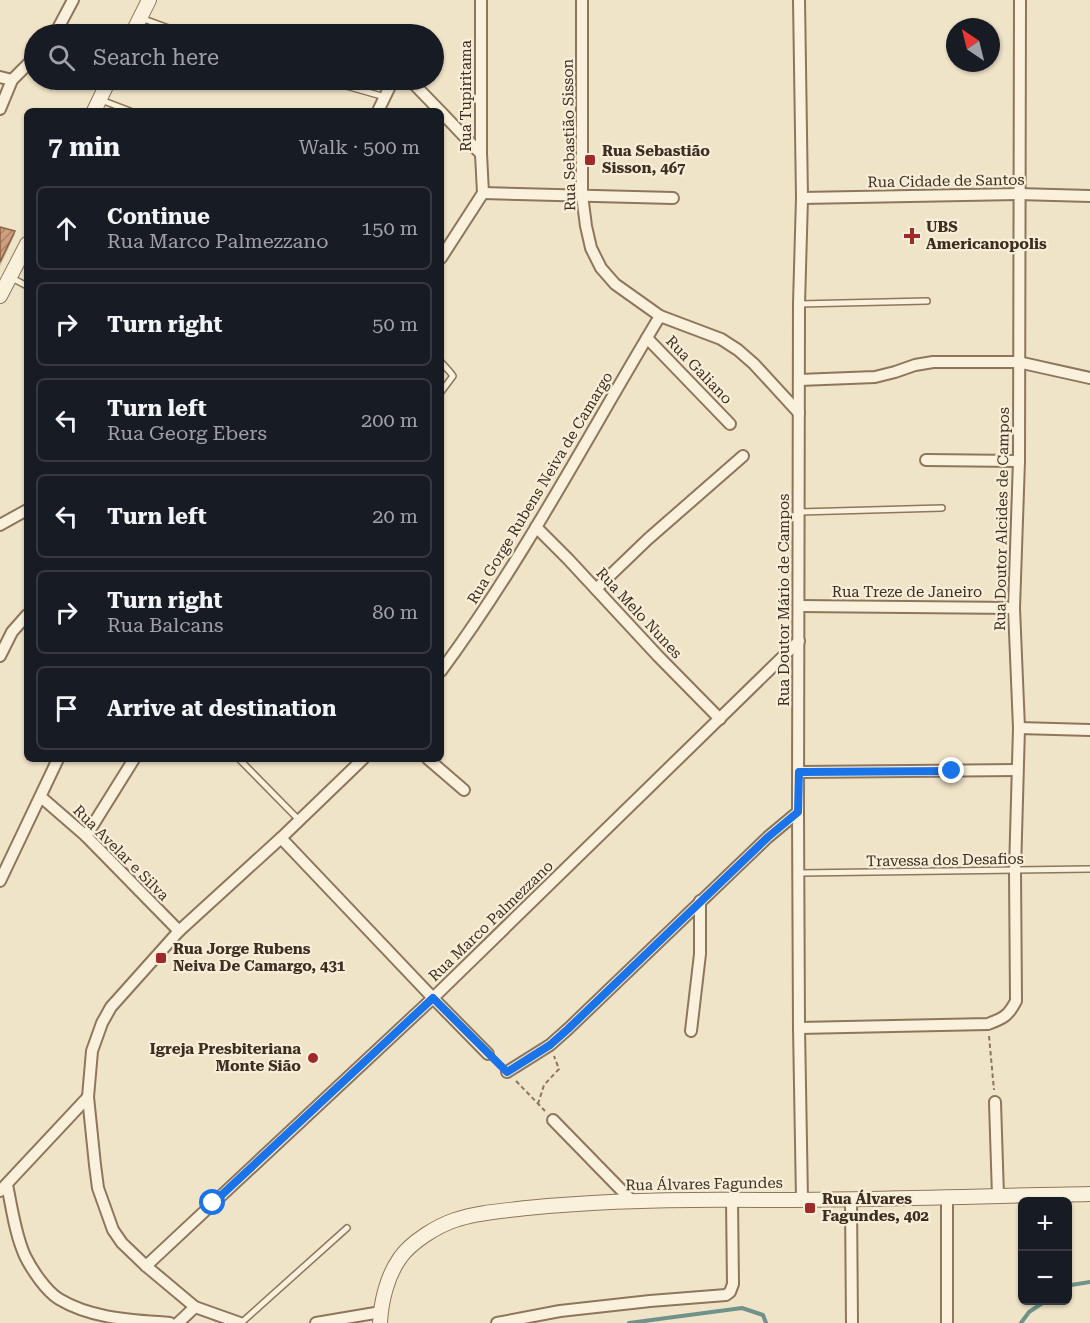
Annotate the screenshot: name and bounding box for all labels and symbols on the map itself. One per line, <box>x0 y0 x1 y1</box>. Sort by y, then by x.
north arrow <box>946 18 1000 72</box>
street label: Rua Tupiritama <box>457 40 475 152</box>
street label: Rua Sebastião Sisson <box>559 58 579 211</box>
place label: Rua Sebastião Sisson, 467 <box>602 142 710 177</box>
marker: Rua Sebastião Sisson, 467 <box>583 153 597 167</box>
street label: Rua Cidade de Santos <box>867 171 1025 191</box>
place label: UBS Americanopolis <box>926 218 1047 253</box>
marker: UBS Americanopolis <box>903 227 921 245</box>
street label: Rua Galiano <box>662 332 736 408</box>
street label: Rua Gorge Rubens Neiva de Camargo <box>463 369 617 607</box>
street label: Rua Doutor Alcides de Campos <box>991 407 1013 631</box>
street label: Rua Doutor Mário de Campos <box>775 494 793 706</box>
street label: Rua Melo Nunes <box>592 564 686 662</box>
street label: Rua Treze de Janeiro <box>832 583 982 601</box>
route end <box>938 757 964 783</box>
street label: Rua Avelar e Silva <box>69 801 173 905</box>
street label: Travessa dos Desafios <box>866 850 1024 870</box>
street label: Rua Marco Palmezzano <box>425 857 557 985</box>
place label: Rua Jorge Rubens Neiva De Camargo, 431 <box>173 940 346 975</box>
marker: Rua Jorge Rubens Neiva De Camargo, 431 <box>154 951 168 965</box>
place label: Igreja Presbiteriana Monte Sião <box>150 1040 301 1075</box>
marker: Igreja Presbiteriana Monte Sião <box>306 1051 320 1065</box>
street label: Rua Álvares Fagundes <box>625 1174 783 1194</box>
route start <box>199 1189 225 1215</box>
place label: Rua Álvares Fagundes, 402 <box>822 1189 929 1225</box>
marker: Rua Álvares Fagundes, 402 <box>803 1201 817 1215</box>

